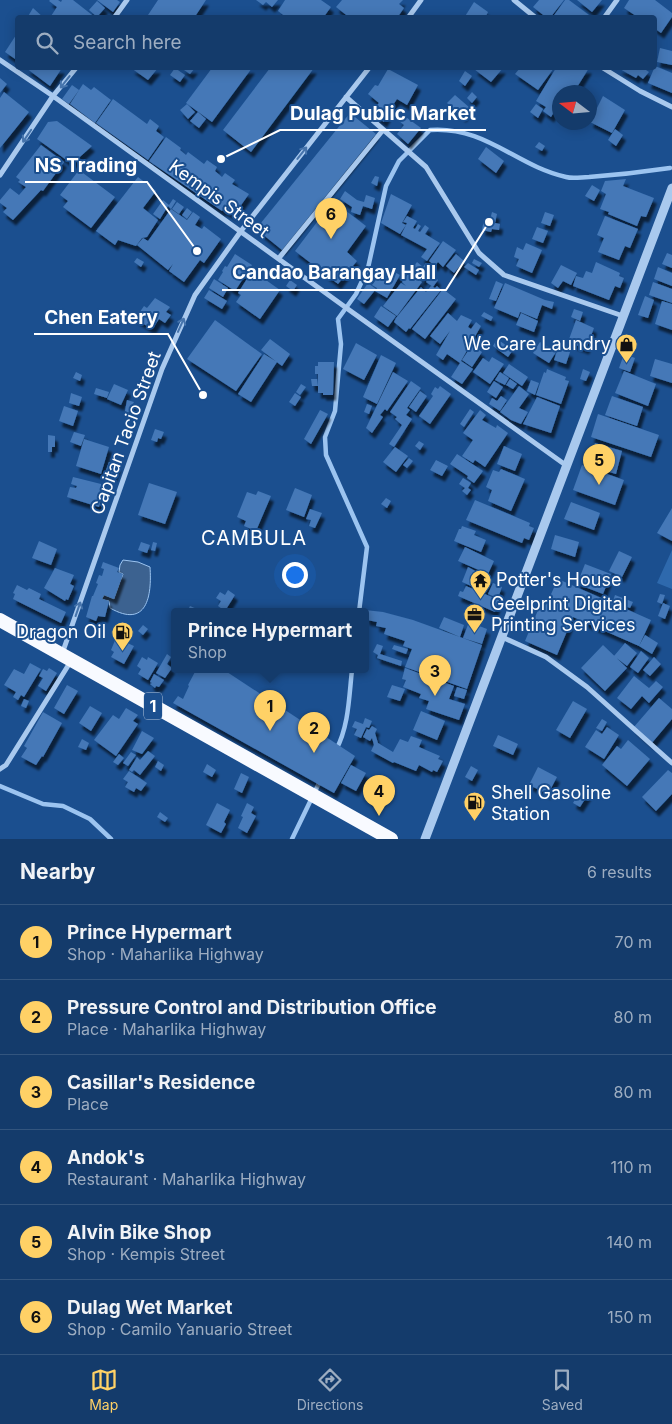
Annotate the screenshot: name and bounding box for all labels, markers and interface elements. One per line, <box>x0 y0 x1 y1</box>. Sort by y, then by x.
search box <box>15 15 657 70</box>
icon: search <box>33 29 61 57</box>
text: Search here <box>73 31 182 54</box>
one-way arrow <box>59 75 70 88</box>
north arrow <box>552 85 597 130</box>
callout: Dulag Public Market <box>280 96 486 130</box>
text: Dulag Public Market <box>290 102 476 125</box>
one-way arrow <box>22 128 32 142</box>
one-way arrow <box>296 147 307 160</box>
callout: NS Trading <box>25 148 147 182</box>
text: NS Trading <box>35 154 137 177</box>
street label: Kempis Street <box>165 155 273 242</box>
pin: 6 <box>315 198 347 239</box>
callout: Candao Barangay Hall <box>222 256 446 290</box>
text: Candao Barangay Hall <box>232 261 436 284</box>
callout: Chen Eatery <box>34 300 168 334</box>
text: Chen Eatery <box>44 306 158 329</box>
one-way arrow <box>177 318 187 333</box>
shop icon: We Care Laundry <box>615 332 639 363</box>
place label: We Care Laundry <box>464 333 611 354</box>
street label: Capitan Tacio Street <box>86 348 165 517</box>
pin: 5 <box>583 444 615 485</box>
district label: CAMBULA <box>201 526 307 550</box>
your location <box>282 562 308 588</box>
temple icon: Potter's House <box>468 568 492 599</box>
place label: Potter's House <box>496 569 621 590</box>
place label: Geelprint Digital Printing Services <box>491 593 635 635</box>
one-way arrow <box>74 601 83 617</box>
office icon: Geelprint Digital Printing Services <box>463 602 487 633</box>
popup <box>171 608 369 673</box>
text: Prince Hypermart <box>188 619 352 642</box>
fuel station icon: Dragon Oil <box>110 620 134 651</box>
place label: Dragon Oil <box>16 621 106 642</box>
text: Shop <box>188 642 227 662</box>
pin: 3 <box>419 655 451 696</box>
pin: 1 <box>254 690 286 731</box>
road number: 1 <box>144 692 162 719</box>
pin: 2 <box>298 712 330 753</box>
pin: 4 <box>363 775 395 816</box>
place label: Shell Gasoline Station <box>491 782 611 824</box>
fuel station icon: Shell Gasoline Station <box>463 791 487 822</box>
text: Nearby <box>20 859 95 884</box>
text: 6 results <box>587 862 652 882</box>
text: Prince Hypermart <box>67 921 232 944</box>
text: 1 <box>33 932 39 952</box>
text: 70 m <box>615 932 652 952</box>
text: Shop · Maharlika Highway <box>67 944 264 964</box>
text: Pressure Control and Distribution Office <box>67 996 437 1019</box>
text: 2 <box>31 1007 41 1027</box>
text: 80 m <box>613 1007 652 1027</box>
text: Place · Maharlika Highway <box>67 1019 266 1039</box>
text: Casillar's Residence <box>67 1071 255 1094</box>
text: 3 <box>31 1082 41 1102</box>
text: 80 m <box>613 1082 652 1102</box>
text: Place <box>67 1094 109 1114</box>
text: Andok's <box>67 1146 145 1169</box>
text: 4 <box>31 1157 41 1177</box>
text: 110 m <box>610 1157 652 1177</box>
text: Restaurant · Maharlika Highway <box>67 1169 306 1189</box>
text: Alvin Bike Shop <box>67 1221 211 1244</box>
text: 5 <box>31 1232 41 1252</box>
text: 140 m <box>607 1232 652 1252</box>
text: Shop · Kempis Street <box>67 1244 225 1264</box>
text: Dulag Wet Market <box>67 1296 232 1319</box>
text: 6 <box>31 1307 41 1327</box>
text: 150 m <box>607 1307 652 1327</box>
text: Shop · Camilo Yanuario Street <box>67 1319 292 1339</box>
tab: Map <box>89 1366 118 1413</box>
tab: Directions <box>297 1366 363 1413</box>
tab: Saved <box>542 1366 583 1413</box>

